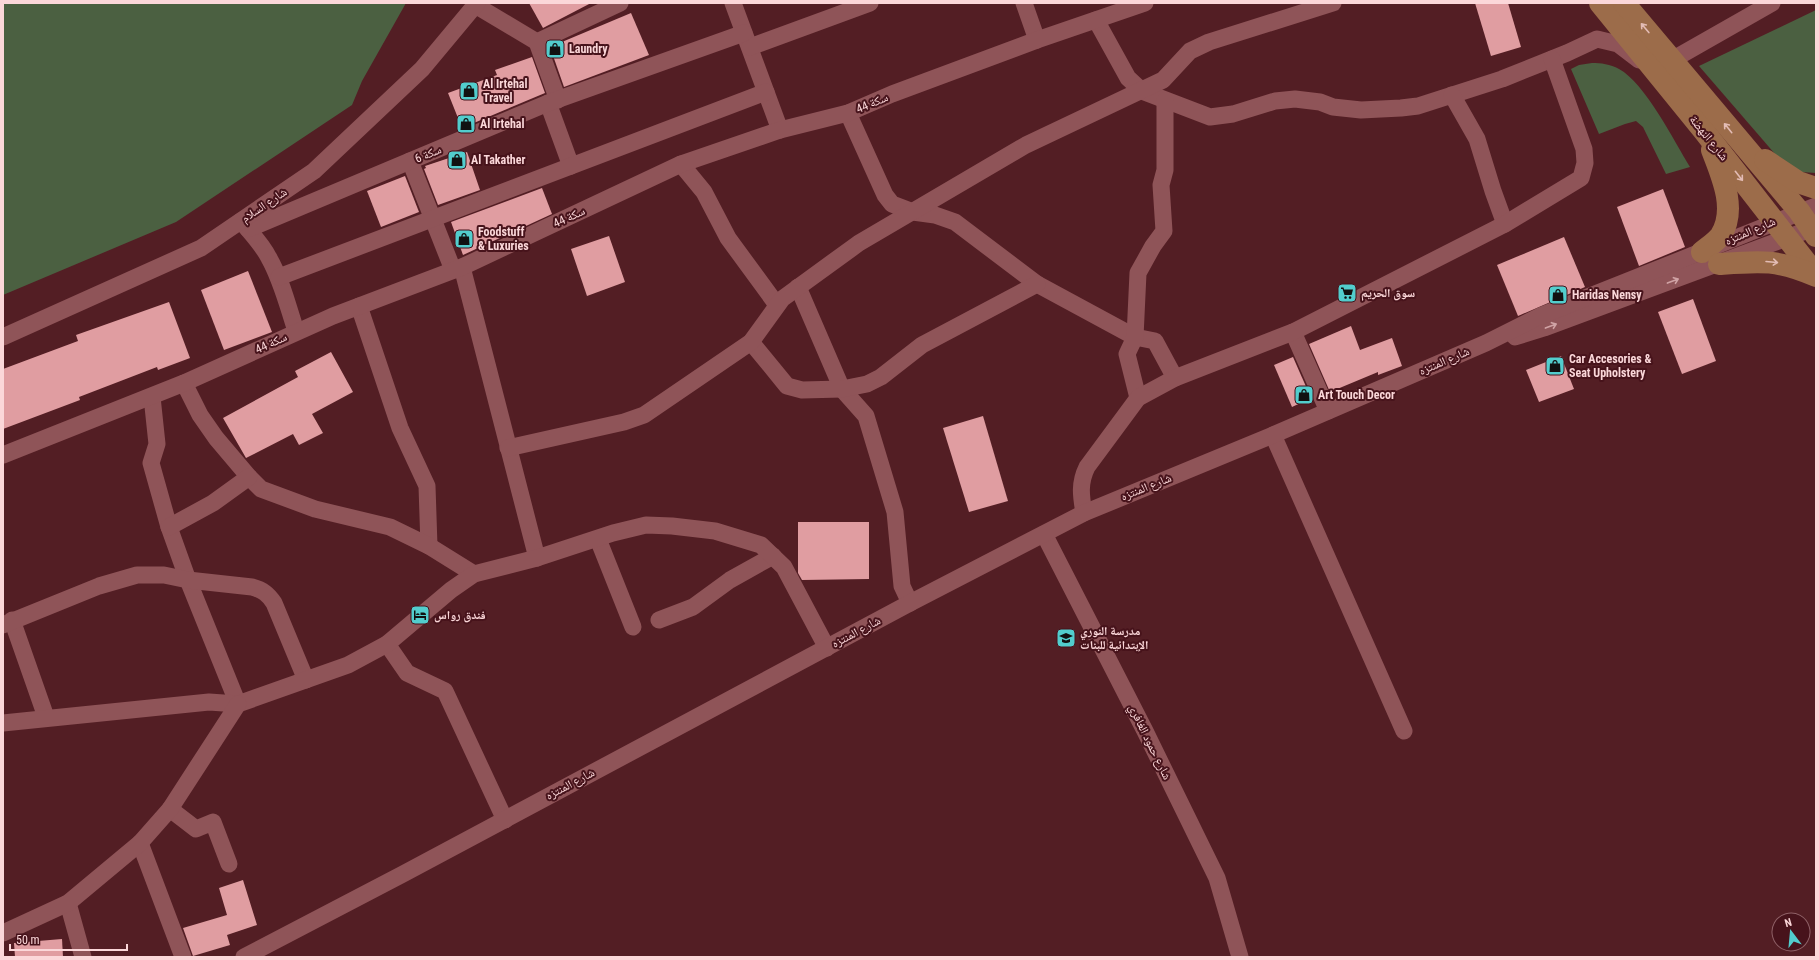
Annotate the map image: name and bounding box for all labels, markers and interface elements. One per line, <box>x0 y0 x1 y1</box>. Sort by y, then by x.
one-way arrow <box>1641 23 1650 33</box>
shop icon: Laundry <box>544 38 566 60</box>
place label: Laundry <box>569 42 608 56</box>
place label: Al Irtehal Travel <box>483 77 527 105</box>
shop icon: Al Irtehal Travel <box>458 80 480 102</box>
street label: سكة 44 <box>854 90 890 116</box>
shop icon: Al Irtehal <box>455 113 477 135</box>
street label: شارع النهضة <box>1686 113 1731 164</box>
place label: Al Irtehal <box>480 117 524 131</box>
one-way arrow <box>1724 123 1732 134</box>
street label: سكة 6 <box>413 142 443 166</box>
shop icon: Al Takather <box>446 149 468 171</box>
place label: Al Takather <box>471 153 526 167</box>
one-way arrow <box>1735 170 1743 181</box>
street label: شارع السلام <box>238 185 290 226</box>
street label: سكة 44 <box>551 204 587 230</box>
street label: شارع المنتزه <box>1723 214 1778 249</box>
place label: Foodstuff & Luxuries <box>478 225 529 253</box>
shop icon: Foodstuff & Luxuries <box>453 228 475 250</box>
one-way arrow <box>1765 259 1778 266</box>
one-way arrow <box>1666 277 1678 285</box>
supermarket icon: سوق الحريم <box>1336 282 1358 304</box>
shop icon: Haridas Nensy <box>1547 284 1569 306</box>
place label: سوق الحريم <box>1361 286 1415 301</box>
place label: Haridas Nensy <box>1572 288 1642 302</box>
one-way arrow <box>1544 322 1556 330</box>
street label: سكة 44 <box>253 330 289 356</box>
street label: شارع المنتزه <box>1417 344 1472 379</box>
place label: Car Accesories & Seat Upholstery <box>1569 352 1652 380</box>
shop icon: Car Accesories & Seat Upholstery <box>1544 355 1566 377</box>
shop icon: Art Touch Decor <box>1293 384 1315 406</box>
place label: Art Touch Decor <box>1318 388 1395 402</box>
street label: شارع المنتزه <box>1119 470 1174 504</box>
hotel icon: فندق رواس <box>409 604 431 626</box>
place label: فندق رواس <box>434 608 486 623</box>
street label: شارع المنتزه <box>829 613 883 652</box>
place label: مدرسة النوري الإبتدائية للبنات <box>1080 624 1148 652</box>
school or university icon: مدرسة النوري الإبتدائية للبنات <box>1055 627 1077 649</box>
street label: شارع حمود الغافري <box>1123 702 1174 783</box>
street label: شارع المنتزه <box>543 765 597 804</box>
north arrow <box>1771 912 1811 952</box>
text: N <box>1783 916 1794 930</box>
scale bar <box>10 926 127 952</box>
text: 50 m <box>16 933 40 947</box>

